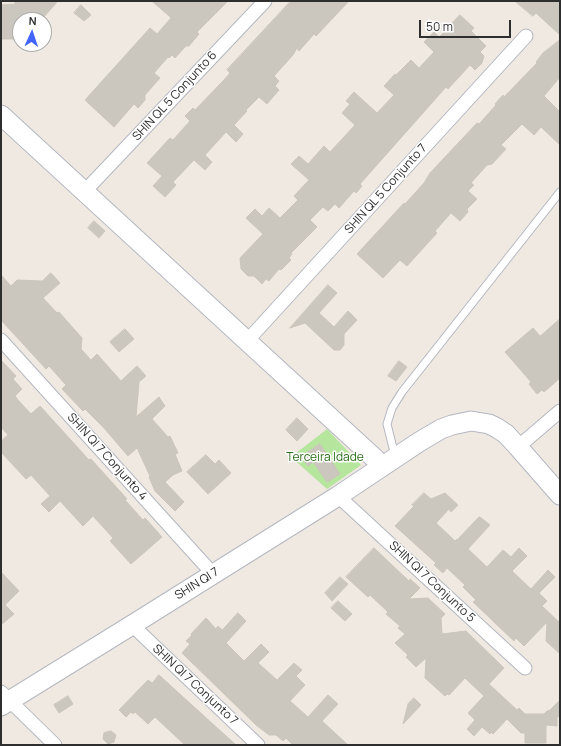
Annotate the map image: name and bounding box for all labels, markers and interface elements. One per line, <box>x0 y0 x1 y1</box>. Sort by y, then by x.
north arrow <box>12 12 52 52</box>
scale bar <box>421 12 513 38</box>
text: N <box>28 13 37 28</box>
text: 50 m <box>426 18 453 35</box>
street label: SHIN QL 5 Conjunto 6 <box>130 48 220 144</box>
street label: SHIN QL 5 Conjunto 7 <box>342 141 430 237</box>
street label: SHIN QI 7 Conjunto 4 <box>64 410 150 504</box>
park label: Terceira Idade <box>286 451 364 465</box>
street label: SHIN QI 7 Conjunto 5 <box>386 538 478 626</box>
street label: SHIN QI 7 <box>172 565 222 603</box>
street label: SHIN QI 7 Conjunto 7 <box>149 642 241 728</box>

